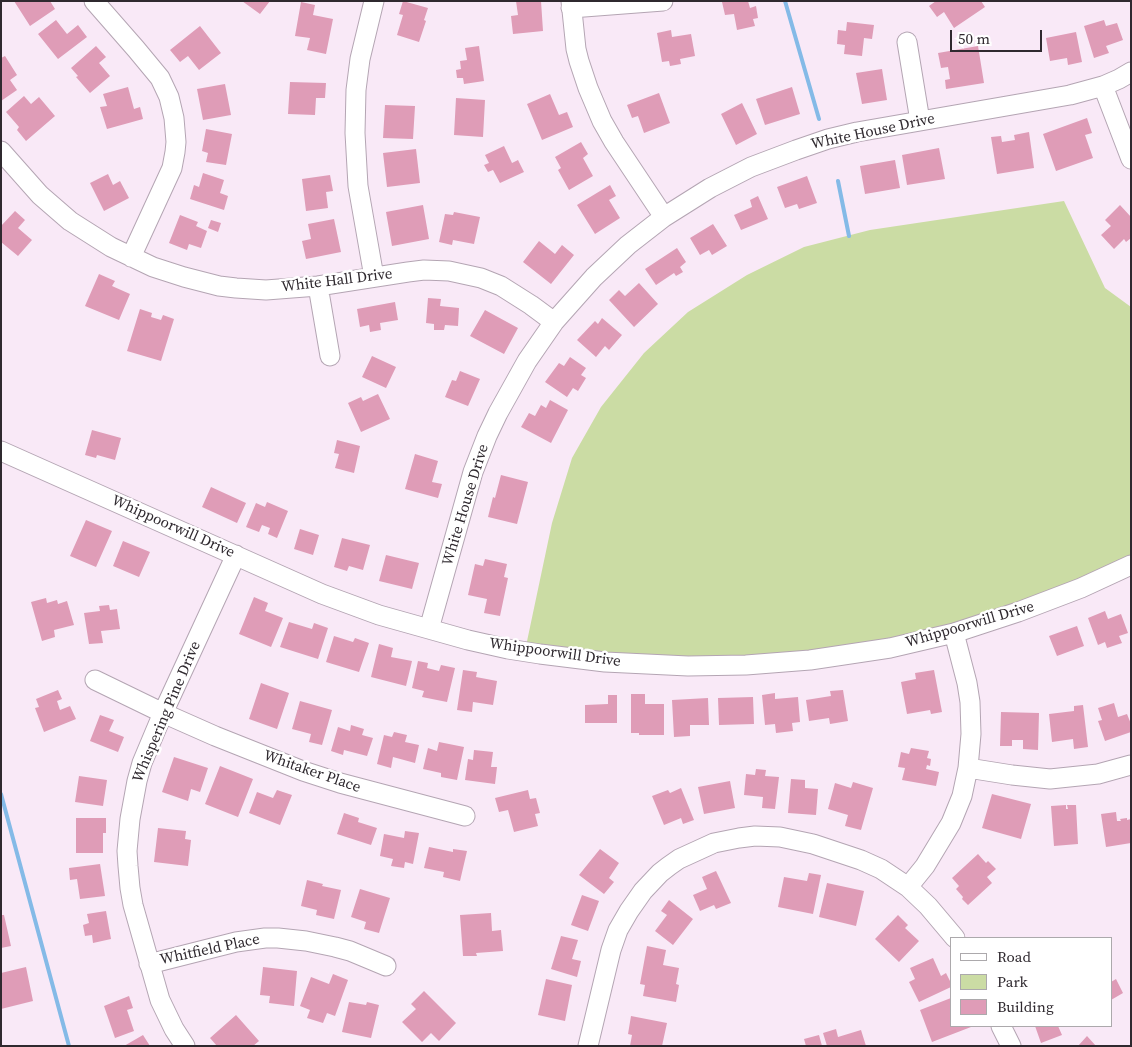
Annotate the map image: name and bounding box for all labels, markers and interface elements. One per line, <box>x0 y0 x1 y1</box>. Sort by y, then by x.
scale bar <box>952 20 1044 52</box>
text: 50 m <box>958 28 990 49</box>
street label: White House Drive <box>809 110 937 154</box>
street label: White Hall Drive <box>280 265 394 297</box>
street label: White House Drive <box>439 442 493 568</box>
street label: Whippoorwill Drive <box>109 492 237 562</box>
street label: Whippoorwill Drive <box>904 598 1036 652</box>
street label: Whippoorwill Drive <box>488 635 622 671</box>
street label: Whispering Pine Drive <box>129 639 205 785</box>
street label: Whitaker Place <box>261 747 363 797</box>
street label: Whitfield Place <box>158 931 262 969</box>
legend <box>950 937 1112 1027</box>
text: Road <box>997 946 1031 967</box>
text: Park <box>997 971 1028 992</box>
text: Building <box>997 996 1054 1017</box>

